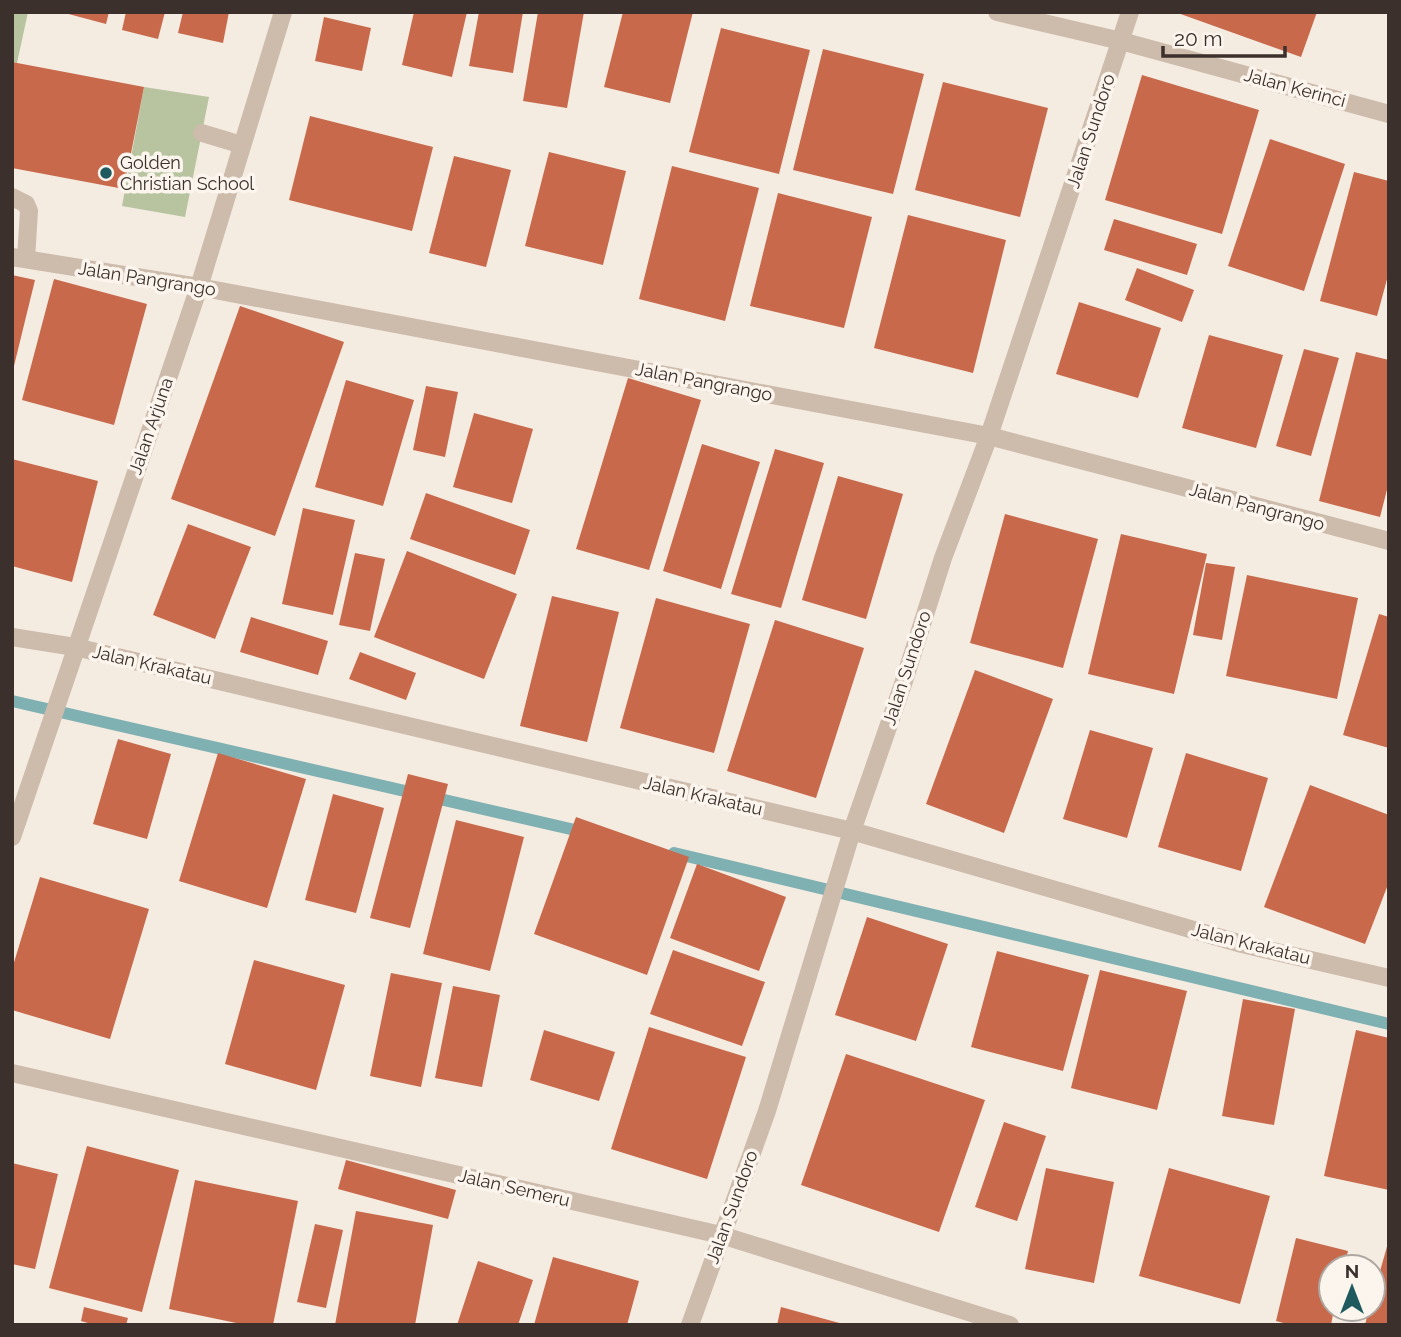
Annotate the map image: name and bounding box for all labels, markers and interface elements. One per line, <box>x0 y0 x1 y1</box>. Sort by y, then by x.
scale bar <box>1163 14 1286 58</box>
text: 20 m <box>1174 26 1222 51</box>
street label: Jalan Kerinci <box>1242 64 1348 111</box>
street label: Jalan Sundoro <box>1062 71 1119 191</box>
place label: Golden Christian School <box>120 152 254 194</box>
marker: Golden Christian School <box>98 165 114 181</box>
street label: Jalan Pangrango <box>77 257 218 300</box>
street label: Jalan Pangrango <box>634 358 775 405</box>
street label: Jalan Arjuna <box>124 375 177 477</box>
street label: Jalan Pangrango <box>1187 478 1327 535</box>
street label: Jalan Sundoro <box>878 608 935 728</box>
street label: Jalan Krakatau <box>91 641 214 688</box>
street label: Jalan Krakatau <box>642 772 765 819</box>
street label: Jalan Krakatau <box>1190 919 1313 968</box>
street label: Jalan Sundoro <box>701 1147 762 1266</box>
street label: Jalan Semeru <box>456 1164 572 1211</box>
north arrow <box>1317 1253 1387 1323</box>
text: N <box>1345 1260 1359 1282</box>

